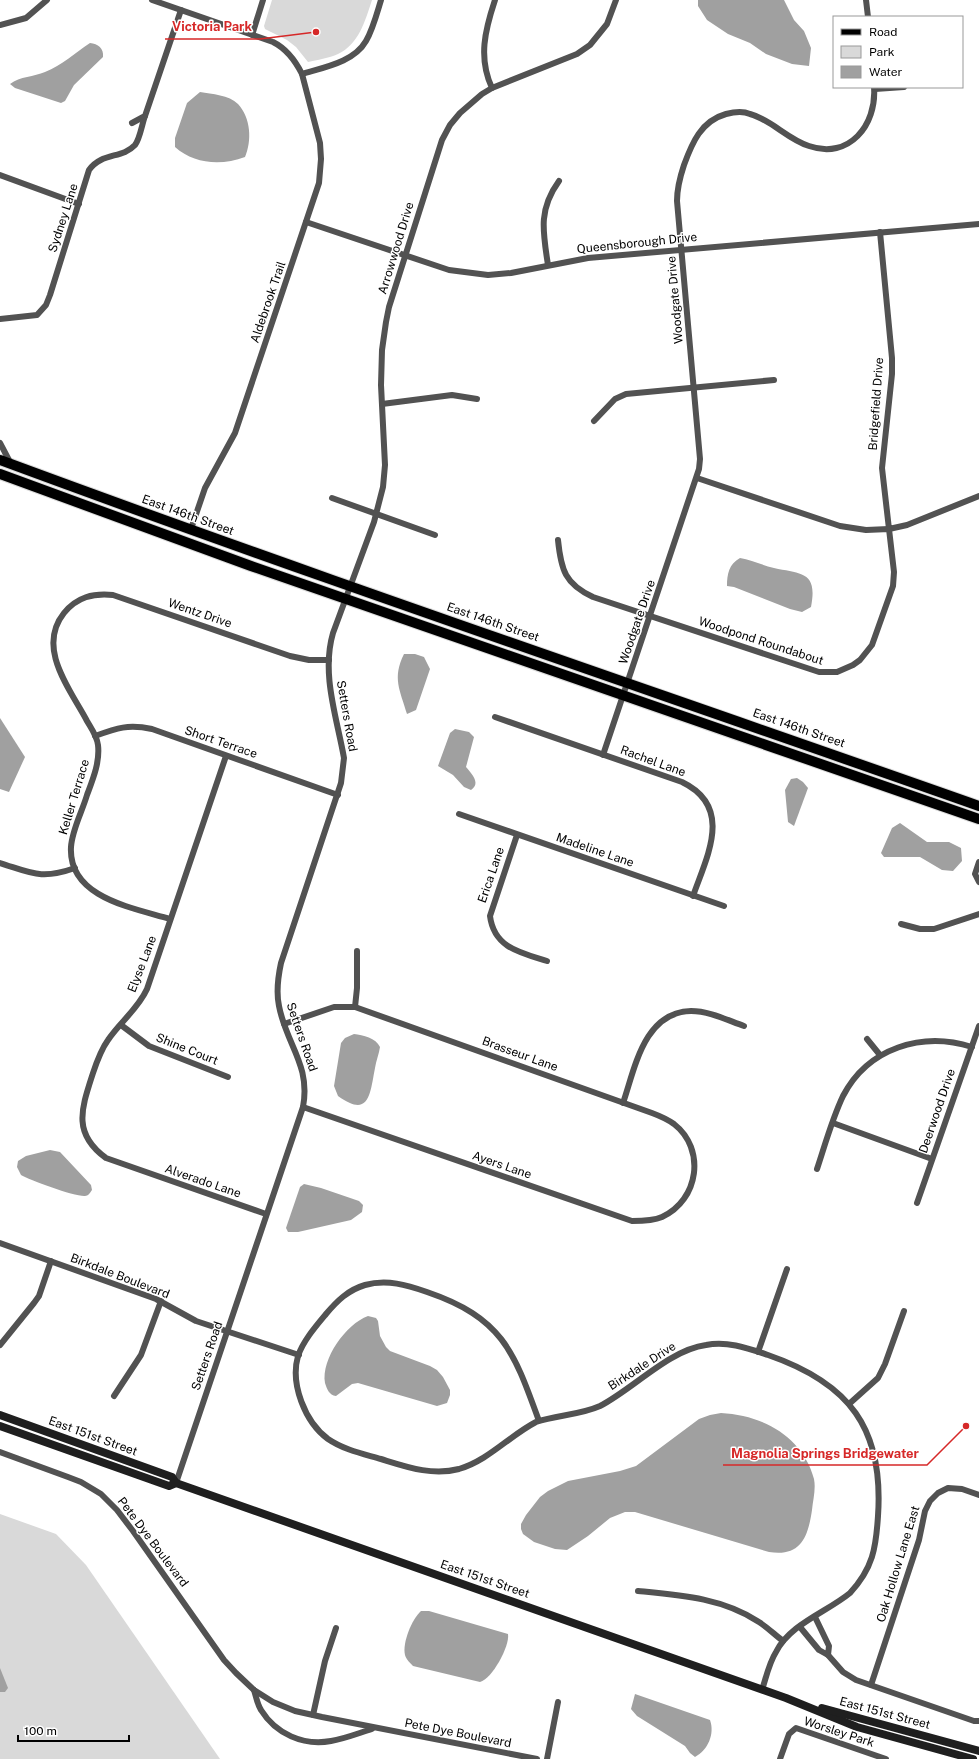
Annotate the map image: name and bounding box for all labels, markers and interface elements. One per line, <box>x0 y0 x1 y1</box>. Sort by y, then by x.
callout: Victoria Park <box>165 14 260 39</box>
legend <box>833 16 963 88</box>
text: Victoria Park <box>172 19 252 34</box>
text: Road <box>869 25 897 39</box>
text: Park <box>869 45 895 59</box>
text: Water <box>869 65 903 79</box>
street label: Sydney Lane <box>45 182 81 254</box>
street label: Arrowwood Drive <box>375 200 417 296</box>
street label: Queensborough Drive <box>576 230 698 256</box>
street label: Woodgate Drive <box>664 255 686 345</box>
street label: Aldebrook Trail <box>247 259 289 345</box>
street label: Bridgefield Drive <box>866 357 886 451</box>
street label: East 146th Street <box>140 492 236 538</box>
street label: Woodgate Drive <box>616 578 658 666</box>
street label: Wentz Drive <box>166 596 234 630</box>
street label: East 146th Street <box>445 600 541 645</box>
street label: Woodpond Roundabout <box>697 614 826 668</box>
street label: Setters Road <box>334 679 360 753</box>
street label: East 146th Street <box>751 706 847 751</box>
street label: Short Terrace <box>183 723 259 761</box>
street label: Rachel Lane <box>618 743 688 779</box>
street label: Keller Terrace <box>56 757 92 836</box>
street label: Madeline Lane <box>554 830 636 870</box>
street label: Erica Lane <box>475 845 507 905</box>
street label: Elyse Lane <box>125 933 159 994</box>
street label: Setters Road <box>284 1001 320 1073</box>
street label: Shine Court <box>154 1030 220 1068</box>
street label: Brasseur Lane <box>480 1034 560 1074</box>
street label: Deerwood Drive <box>916 1067 958 1155</box>
street label: Ayers Lane <box>471 1148 534 1182</box>
street label: Alverado Lane <box>163 1161 243 1201</box>
street label: Birkdale Boulevard <box>68 1251 172 1301</box>
street label: Setters Road <box>189 1320 225 1392</box>
street label: Birkdale Drive <box>606 1339 679 1393</box>
street label: East 151st Street <box>47 1413 140 1459</box>
callout: Magnolia Springs Bridgewater <box>723 1440 927 1465</box>
text: Magnolia Springs Bridgewater <box>731 1446 920 1461</box>
street label: Pete Dye Boulevard <box>115 1494 191 1590</box>
street label: Oak Hollow Lane East <box>874 1504 922 1624</box>
street label: East 151st Street <box>439 1557 532 1601</box>
street label: East 151st Street <box>838 1694 932 1732</box>
street label: Worsley Park <box>802 1714 876 1750</box>
street label: Pete Dye Boulevard <box>403 1716 513 1750</box>
scale bar <box>18 1717 129 1743</box>
text: 100 m <box>24 1724 57 1738</box>

